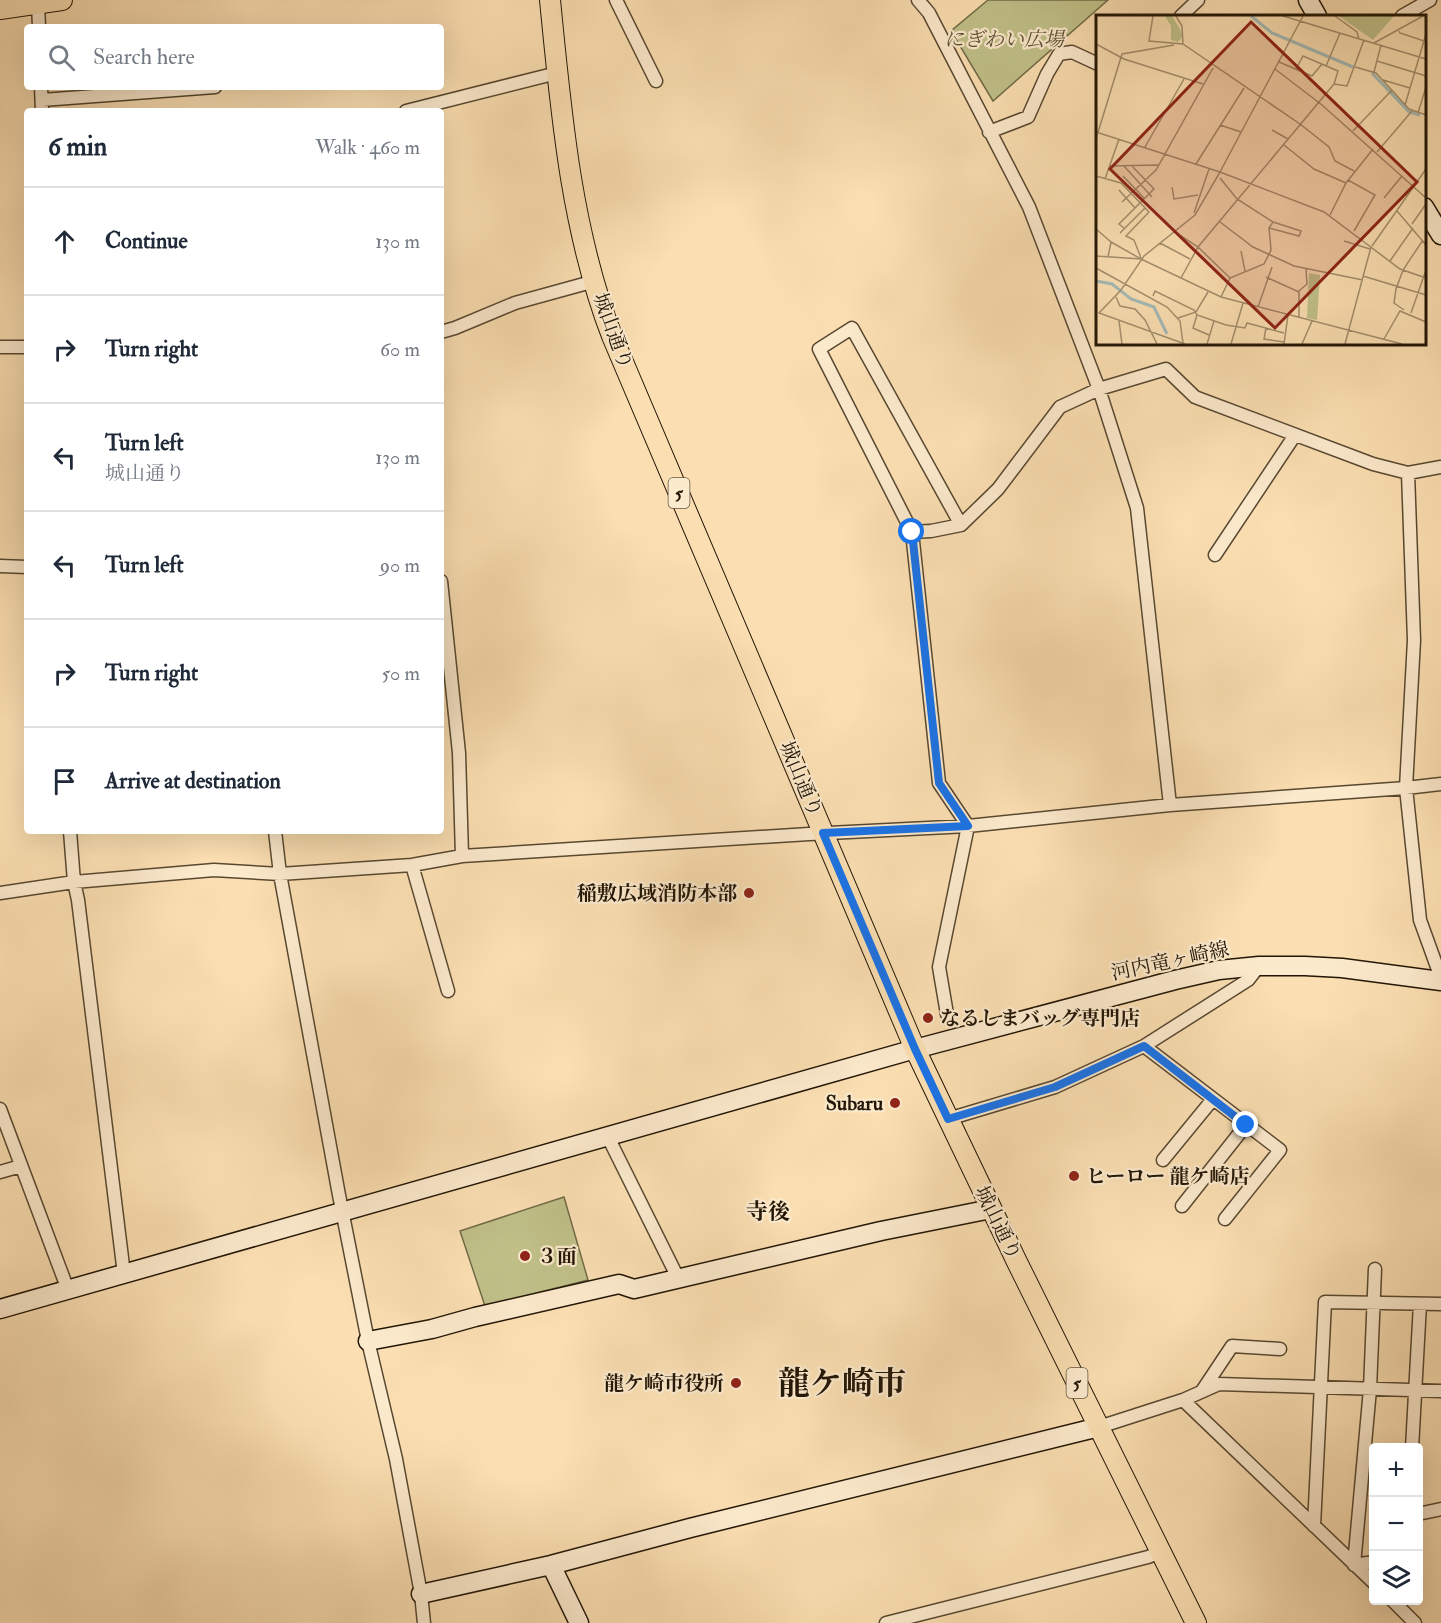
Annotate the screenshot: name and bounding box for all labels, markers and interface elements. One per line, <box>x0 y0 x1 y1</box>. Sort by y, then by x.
inset map <box>1096 15 1426 345</box>
search box <box>24 24 444 90</box>
park label: にぎわい広場 <box>944 27 1066 52</box>
icon: search <box>45 41 78 74</box>
text: Search here <box>93 43 195 71</box>
text: 6 min <box>48 131 107 163</box>
text: Walk · 460 m <box>315 135 420 160</box>
icon: ahead <box>48 225 81 258</box>
text: Continue <box>105 227 188 255</box>
text: 130 m <box>375 229 420 254</box>
street label: 城山通り <box>588 289 638 373</box>
icon: right <box>48 333 81 366</box>
text: Turn right <box>105 335 198 363</box>
text: 60 m <box>380 337 420 362</box>
text: Turn left <box>105 429 184 457</box>
icon: left <box>48 441 81 474</box>
text: 130 m <box>375 445 420 470</box>
text: 城山通り <box>105 461 185 486</box>
road number: 5 <box>668 478 690 508</box>
route start <box>898 518 924 544</box>
icon: left <box>48 549 81 582</box>
text: Turn left <box>105 551 184 579</box>
text: 90 m <box>380 553 420 578</box>
icon: right <box>48 657 81 690</box>
text: Turn right <box>105 659 198 687</box>
text: 50 m <box>381 661 420 686</box>
street label: 城山通り <box>774 737 828 821</box>
icon: arrive <box>48 765 81 798</box>
text: Arrive at destination <box>105 767 281 795</box>
place label: 稲敷広域消防本部 <box>577 881 737 906</box>
marker: 稲敷広域消防本部 <box>742 886 756 900</box>
street label: 河内竜ヶ崎線 <box>1109 936 1231 986</box>
place label: なるしまバッグ専門店 <box>940 1006 1140 1031</box>
marker: なるしまバッグ専門店 <box>921 1011 935 1025</box>
place label: Subaru <box>826 1091 884 1116</box>
marker: Subaru <box>888 1096 902 1110</box>
route end <box>1232 1111 1258 1137</box>
place label: ヒーロー 龍ケ崎店 <box>1086 1164 1249 1189</box>
marker: ヒーロー 龍ケ崎店 <box>1067 1169 1081 1183</box>
street label: 城山通り <box>969 1182 1027 1264</box>
district label: 寺後 <box>746 1198 790 1226</box>
place label: ３面 <box>537 1244 577 1269</box>
marker: ３面 <box>518 1249 532 1263</box>
district label: 龍ケ崎市 <box>778 1364 906 1404</box>
road number: 5 <box>1066 1368 1088 1398</box>
place label: 龍ケ崎市役所 <box>604 1371 724 1396</box>
marker: 龍ケ崎市役所 <box>729 1376 743 1390</box>
map controls <box>1369 1443 1423 1605</box>
button: + <box>1369 1443 1423 1497</box>
button: − <box>1369 1497 1423 1551</box>
button: layers <box>1369 1551 1423 1605</box>

